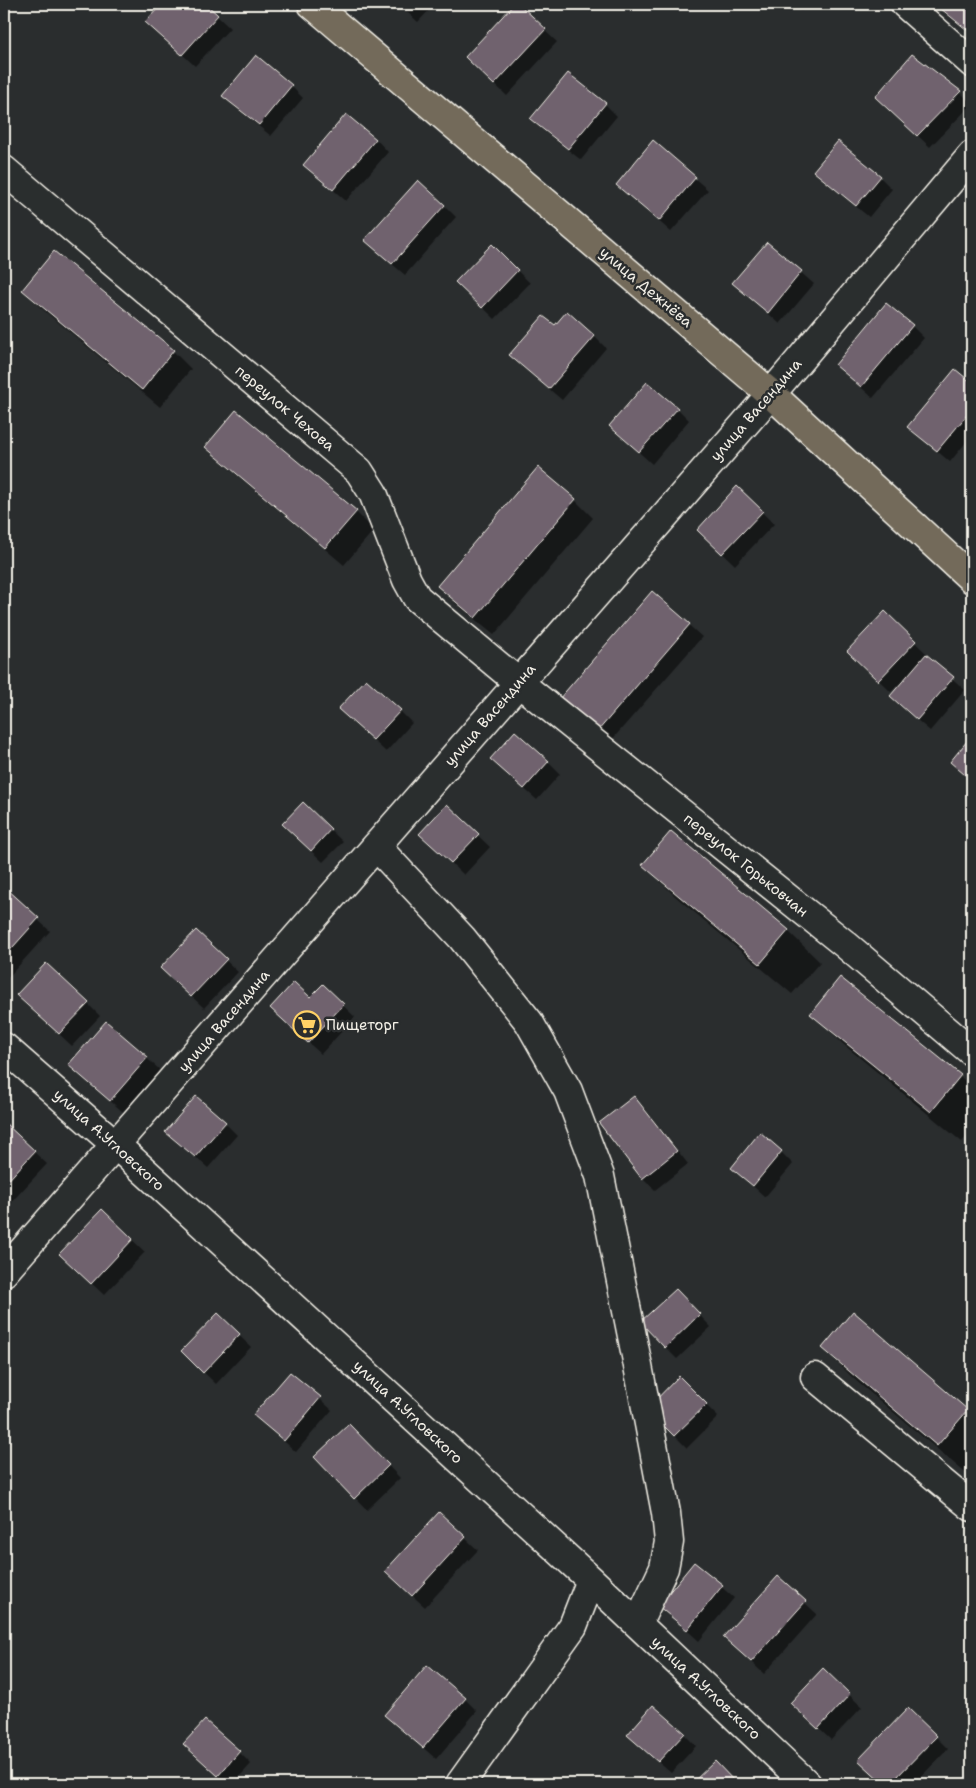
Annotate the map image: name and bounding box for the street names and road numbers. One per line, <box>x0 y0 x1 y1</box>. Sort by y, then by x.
street label: улица Дежнёва <box>595 242 697 332</box>
street label: улица Васендина <box>706 354 807 466</box>
street label: переулок Чехова <box>231 360 339 456</box>
street label: улица Васендина <box>440 659 541 771</box>
street label: переулок Горьковчан <box>680 809 812 921</box>
street label: улица Васендина <box>174 965 275 1077</box>
street label: улица А.Угловского <box>49 1085 169 1195</box>
street label: улица А.Угловского <box>349 1356 467 1468</box>
street label: улица А.Угловского <box>647 1632 765 1744</box>

